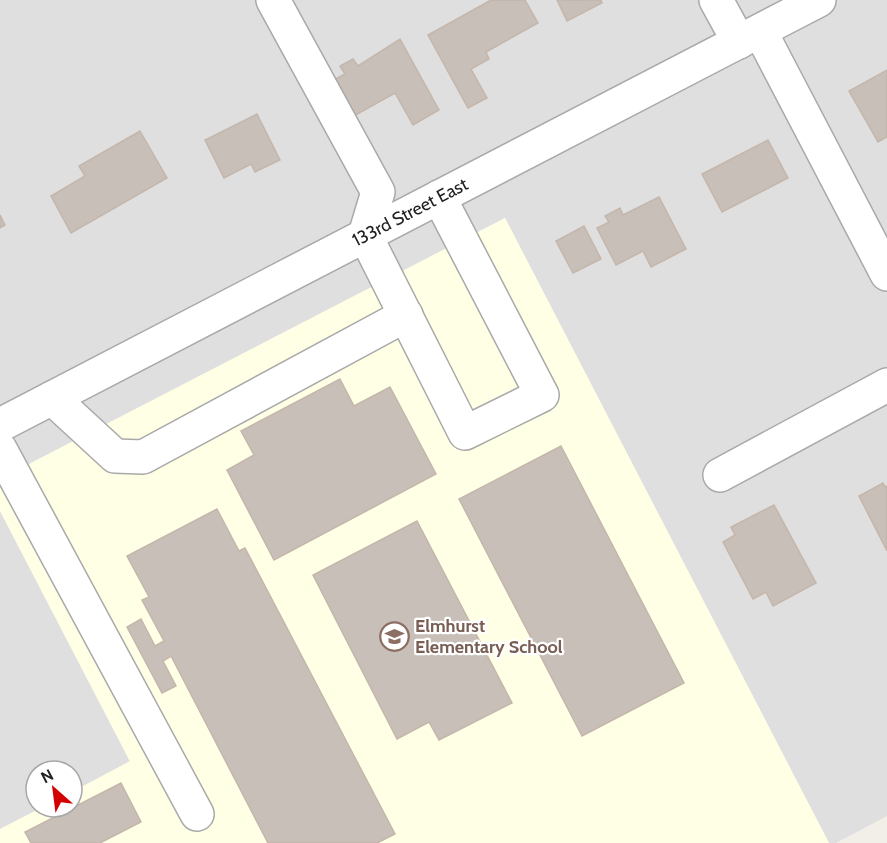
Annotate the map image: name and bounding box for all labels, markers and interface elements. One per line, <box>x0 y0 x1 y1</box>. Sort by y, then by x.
street label: 133rd Street East <box>348 173 472 251</box>
place label: Elmhurst Elementary School <box>415 615 563 658</box>
school or university icon: Elmhurst Elementary School <box>378 620 410 652</box>
north arrow <box>24 759 84 819</box>
text: N <box>38 765 57 787</box>

